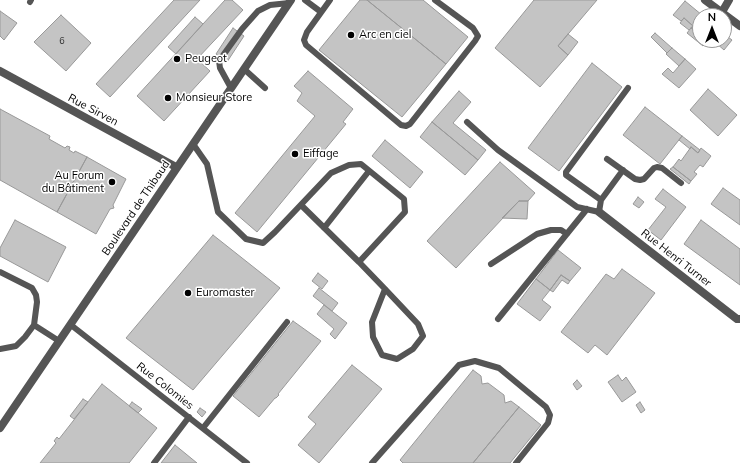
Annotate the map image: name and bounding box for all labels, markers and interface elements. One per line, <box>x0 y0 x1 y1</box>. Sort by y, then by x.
north arrow <box>692 8 732 48</box>
text: N <box>708 10 716 24</box>
place label: Arc en ciel <box>359 28 411 42</box>
marker: Arc en ciel <box>346 30 356 40</box>
house number: 6 <box>59 36 65 46</box>
place label: Peugeot <box>185 52 227 66</box>
marker: Peugeot <box>172 54 182 64</box>
street label: Rue Sirven <box>66 91 120 129</box>
place label: Monsieur Store <box>176 91 252 105</box>
marker: Monsieur Store <box>163 93 173 103</box>
place label: Eiffage <box>303 147 339 161</box>
marker: Eiffage <box>290 149 300 159</box>
street label: Boulevard de Thibaud <box>99 158 173 258</box>
place label: Au Forum du Bâtiment <box>42 169 104 195</box>
marker: Au Forum du Bâtiment <box>107 177 117 187</box>
street label: Rue Henri Turner <box>638 226 714 290</box>
place label: Euromaster <box>196 286 254 300</box>
marker: Euromaster <box>183 288 193 298</box>
street label: Rue Colomies <box>134 360 196 412</box>

